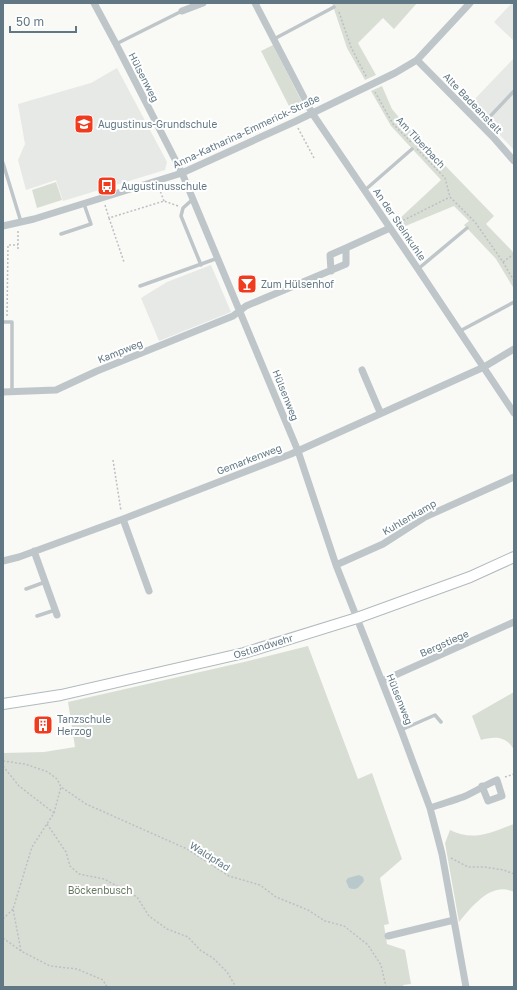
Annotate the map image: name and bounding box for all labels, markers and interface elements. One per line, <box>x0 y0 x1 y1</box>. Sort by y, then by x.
scale bar <box>10 8 76 34</box>
text: 50 m <box>16 14 44 29</box>
street label: Hülsenweg <box>126 50 162 104</box>
street label: Alte Badeanstalt <box>441 70 505 136</box>
street label: Anna-Katharina-Emmerick-Straße <box>171 92 322 170</box>
school or university icon: Augustinus-Grundschule <box>73 113 95 135</box>
street label: Am Tiberbach <box>394 114 448 170</box>
place label: Augustinus-Grundschule <box>98 118 217 130</box>
bus stop icon: Augustinusschule <box>96 175 118 197</box>
place label: Augustinusschule <box>121 180 207 192</box>
street label: An der Steinkuhle <box>371 185 429 263</box>
bar icon: Zum Hülsenhof <box>236 273 258 295</box>
place label: Zum Hülsenhof <box>261 278 334 290</box>
street label: Kampweg <box>96 337 144 365</box>
street label: Hülsenweg <box>270 368 302 422</box>
street label: Gemarkenweg <box>215 441 283 477</box>
street label: Kuhlenkamp <box>380 497 438 537</box>
street label: Bergstiege <box>418 627 470 659</box>
street label: Ostlandwehr <box>232 631 294 661</box>
street label: Hülsenweg <box>384 672 416 726</box>
place label: Tanzschule Herzog <box>57 713 111 737</box>
building icon: Tanzschule Herzog <box>32 714 54 736</box>
street label: Waldpfad <box>188 839 232 873</box>
park label: Böckenbusch <box>68 884 132 896</box>

